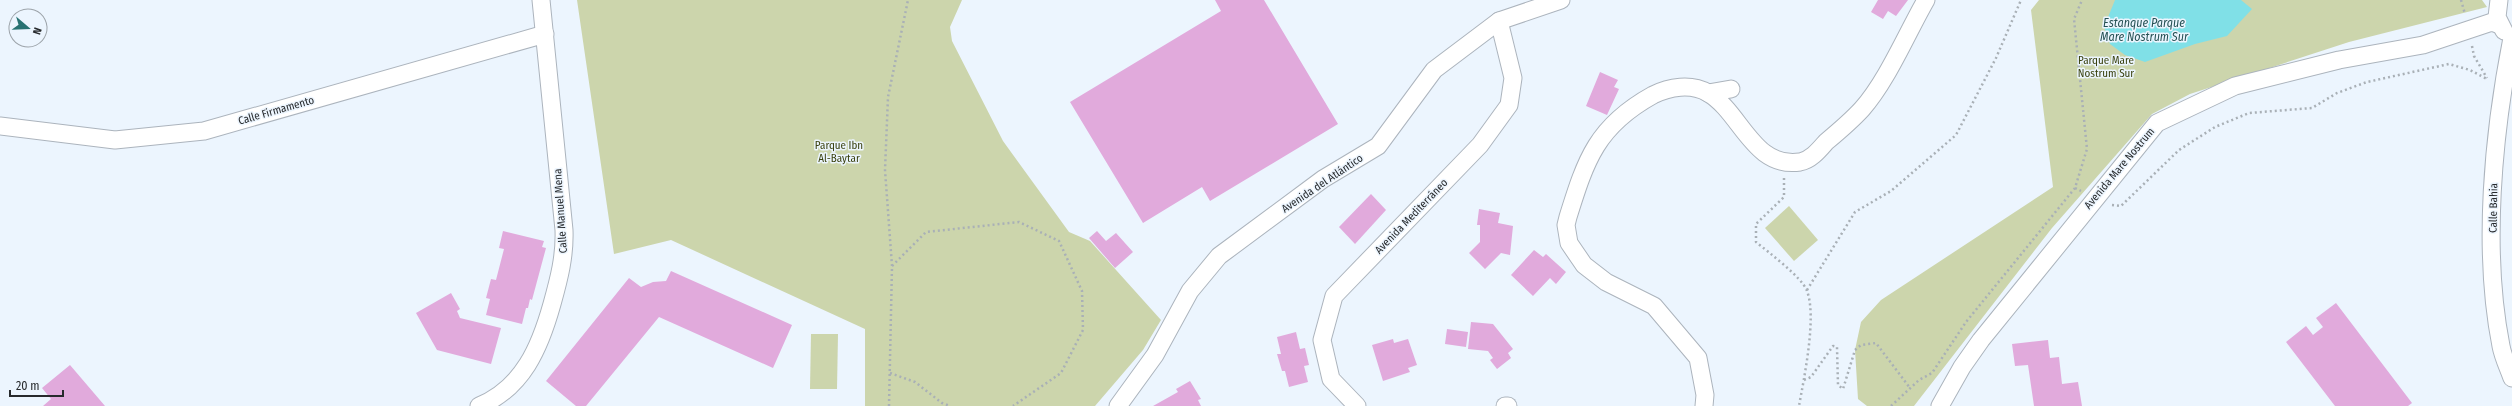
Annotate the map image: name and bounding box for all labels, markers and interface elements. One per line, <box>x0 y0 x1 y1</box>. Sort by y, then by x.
north arrow <box>8 8 48 48</box>
water label: Estanque Parque Mare Nostrum Sur <box>2100 16 2189 44</box>
text: N <box>30 26 44 36</box>
park label: Parque Mare Nostrum Sur <box>2078 54 2134 80</box>
street label: Calle Firmamento <box>237 93 316 128</box>
street label: Avenida Mare Nostrum <box>2082 125 2157 212</box>
park label: Parque Ibn Al-Baytar <box>815 139 863 165</box>
street label: Avenida del Atlántico <box>1279 151 1366 215</box>
street label: Calle Manuel Mena <box>551 168 570 254</box>
street label: Avenida Mediterráneo <box>1372 176 1451 256</box>
street label: Calle Bahia <box>2487 183 2500 233</box>
scale bar <box>10 372 63 398</box>
text: 20 m <box>16 379 40 393</box>

